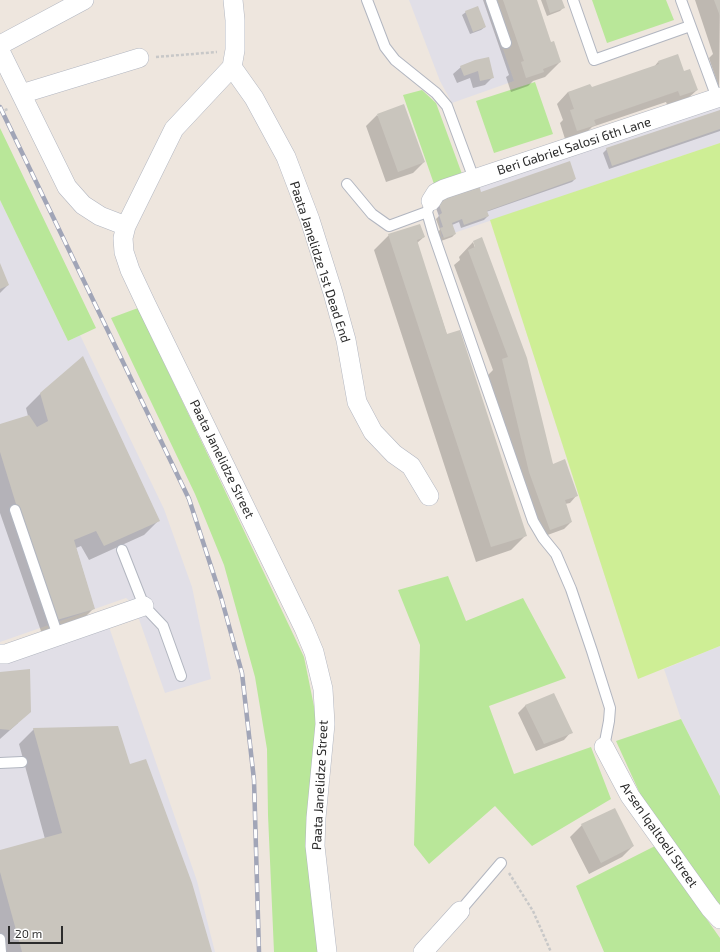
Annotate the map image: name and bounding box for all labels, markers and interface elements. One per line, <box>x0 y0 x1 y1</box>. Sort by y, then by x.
street label: Beri Gabriel Salosi 6th Lane <box>495 114 653 178</box>
street label: Paata Janelidze 1st Dead End <box>286 179 354 345</box>
street label: Paata Janelidze Street <box>186 397 258 521</box>
street label: Paata Janelidze Street <box>309 720 331 850</box>
street label: Arsen Iqaltoeli Street <box>617 780 701 890</box>
scale bar <box>10 918 65 944</box>
text: 20 m <box>15 926 42 940</box>

